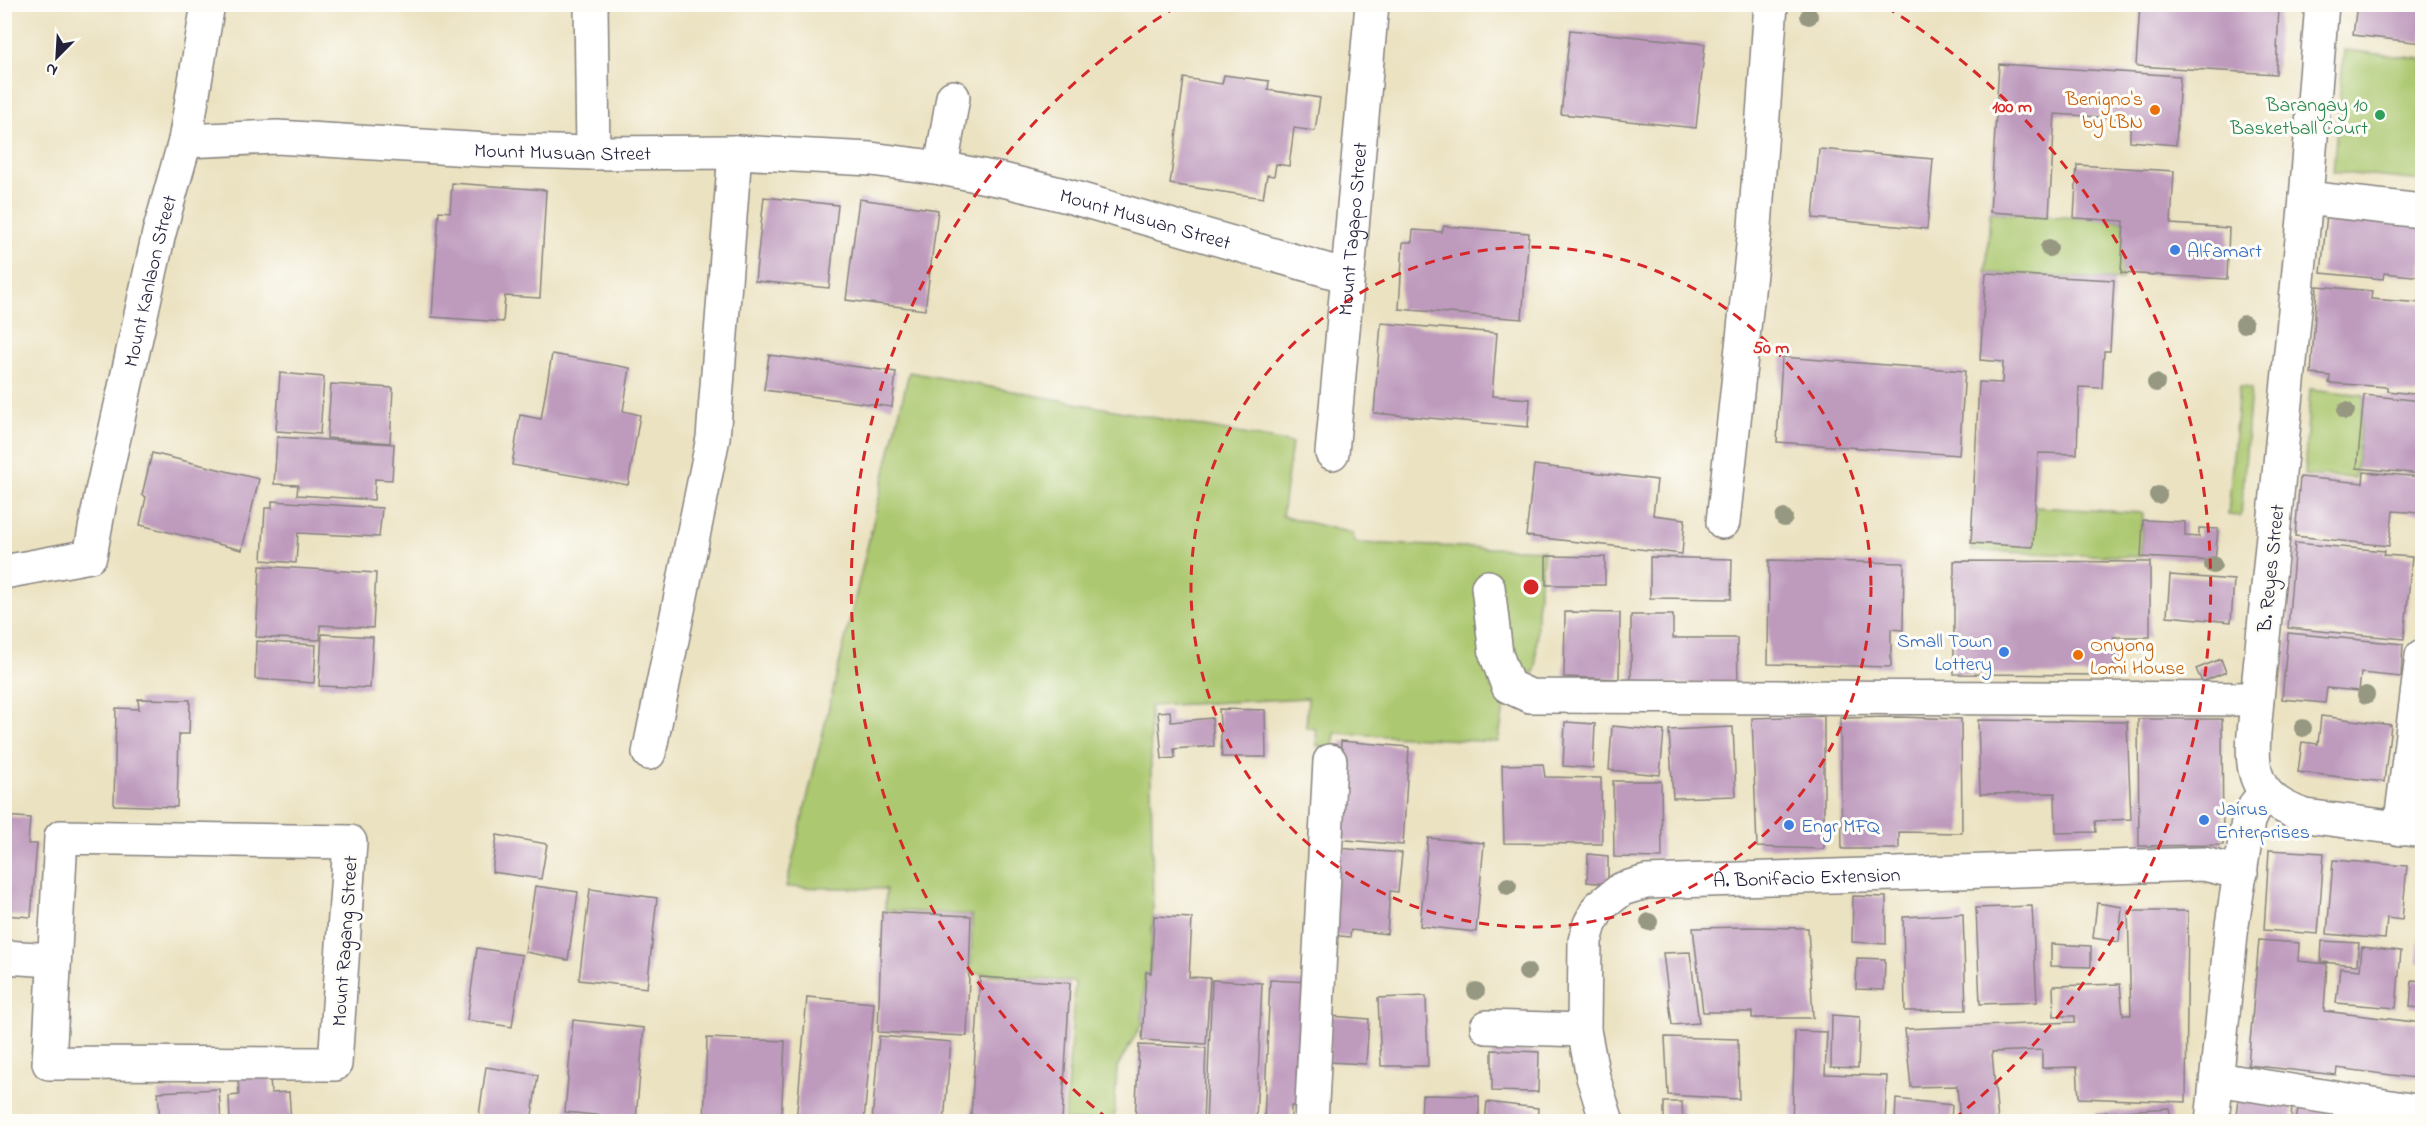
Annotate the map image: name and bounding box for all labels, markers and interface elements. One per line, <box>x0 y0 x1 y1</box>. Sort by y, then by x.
north arrow <box>27 27 87 87</box>
text: N <box>42 56 62 82</box>
place label: Benigno's by LBN <box>2065 86 2143 138</box>
place label: Barangay 10 Basketball Court <box>2229 92 2368 144</box>
text: 100 m <box>1992 95 2032 121</box>
marker: Benigno's by LBN <box>2148 103 2162 117</box>
marker: Barangay 10 Basketball Court <box>2373 108 2387 122</box>
street label: Mount Musuan Street <box>473 137 651 170</box>
street label: Mount Tagapo Street <box>1332 141 1377 317</box>
street label: Mount Musuan Street <box>1056 182 1234 259</box>
street label: Mount Kanlaon Street <box>118 192 186 370</box>
place label: Alfamart <box>2187 238 2262 267</box>
marker: Alfamart <box>2168 243 2182 257</box>
text: 50 m <box>1753 336 1789 362</box>
street label: B. Reyes Street <box>2251 503 2294 635</box>
centre of rings <box>1521 577 1541 597</box>
place label: Small Town Lottery <box>1897 628 1992 680</box>
place label: Onyong Lomi House <box>2090 632 2185 684</box>
marker: Small Town Lottery <box>1997 645 2011 659</box>
marker: Onyong Lomi House <box>2071 648 2085 662</box>
place label: Jairus Enterprises <box>2216 796 2310 848</box>
place label: Engr MFQ <box>1801 813 1881 843</box>
marker: Jairus Enterprises <box>2197 813 2211 827</box>
marker: Engr MFQ <box>1782 818 1796 832</box>
street label: Mount Ragang Street <box>326 854 368 1028</box>
street label: A. Bonifacio Extension <box>1713 862 1901 897</box>

